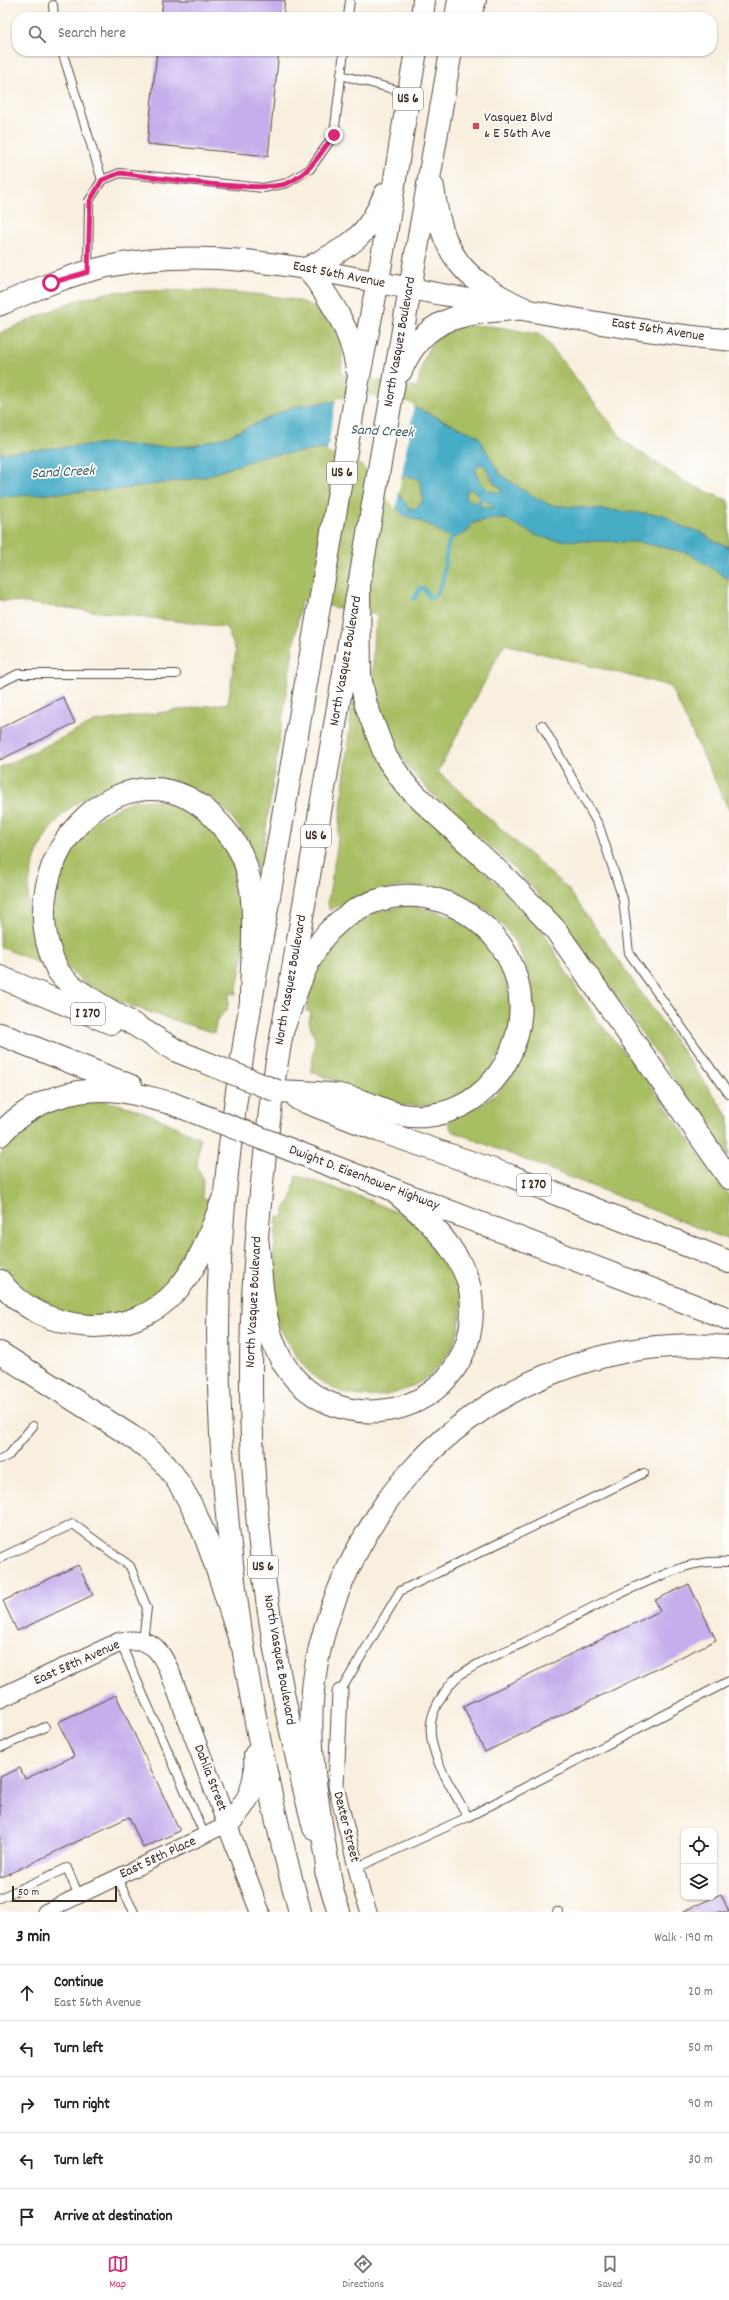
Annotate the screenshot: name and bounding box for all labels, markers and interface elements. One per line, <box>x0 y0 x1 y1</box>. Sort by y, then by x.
search box <box>12 12 717 56</box>
icon: search <box>26 23 48 45</box>
text: Search here <box>58 23 126 45</box>
road number: US 6 <box>393 88 423 110</box>
place label: Vasquez Blvd & E 56th Ave <box>484 108 553 144</box>
marker: Vasquez Blvd & E 56th Ave <box>471 121 481 131</box>
route end <box>325 126 343 144</box>
street label: East 56th Avenue <box>291 256 387 294</box>
route start <box>42 274 60 292</box>
street label: North Vasquez Boulevard <box>379 275 421 409</box>
street label: East 56th Avenue <box>610 313 706 347</box>
water label: Sand Creek <box>350 419 416 445</box>
water label: Sand Creek <box>31 460 97 486</box>
road number: US 6 <box>327 462 357 484</box>
street label: North Vasquez Boulevard <box>325 594 367 728</box>
road number: US 6 <box>301 825 331 847</box>
street label: North Vasquez Boulevard <box>270 913 312 1047</box>
road number: I 270 <box>71 1003 105 1025</box>
street label: Dwight D. Eisenhower Highway <box>286 1140 442 1216</box>
road number: I 270 <box>517 1174 551 1196</box>
street label: North Vasquez Boulevard <box>241 1236 267 1368</box>
road number: US 6 <box>248 1556 278 1578</box>
street label: North Vasquez Boulevard <box>258 1593 300 1727</box>
street label: East 58th Avenue <box>31 1635 123 1691</box>
street label: Dahlia Street <box>188 1742 232 1814</box>
street label: Dexter Street <box>328 1789 364 1865</box>
map controls <box>681 1828 717 1900</box>
button: locate <box>681 1828 717 1864</box>
street label: East 58th Place <box>117 1832 199 1884</box>
button: layers <box>681 1864 717 1900</box>
scale bar <box>12 1884 117 1903</box>
text: 50 m <box>18 1885 39 1901</box>
text: 3 min <box>16 1926 50 1950</box>
text: Walk · 190 m <box>654 1929 713 1948</box>
text: Continue <box>54 1972 103 1994</box>
icon: ahead <box>16 1982 38 2004</box>
text: 20 m <box>688 1983 713 2002</box>
text: East 56th Avenue <box>54 1994 141 2013</box>
icon: left <box>16 2038 38 2060</box>
text: Turn left <box>54 2038 103 2060</box>
text: 50 m <box>688 2039 713 2058</box>
icon: right <box>16 2094 38 2116</box>
text: Turn right <box>54 2094 110 2116</box>
text: 90 m <box>688 2095 713 2114</box>
icon: left <box>16 2150 38 2172</box>
text: Turn left <box>54 2150 103 2172</box>
text: 30 m <box>688 2151 713 2170</box>
icon: arrive <box>16 2206 38 2228</box>
text: Arrive at destination <box>54 2206 172 2228</box>
tab: Map <box>107 2253 129 2293</box>
tab: Directions <box>342 2253 384 2293</box>
tab: Saved <box>598 2253 622 2293</box>

